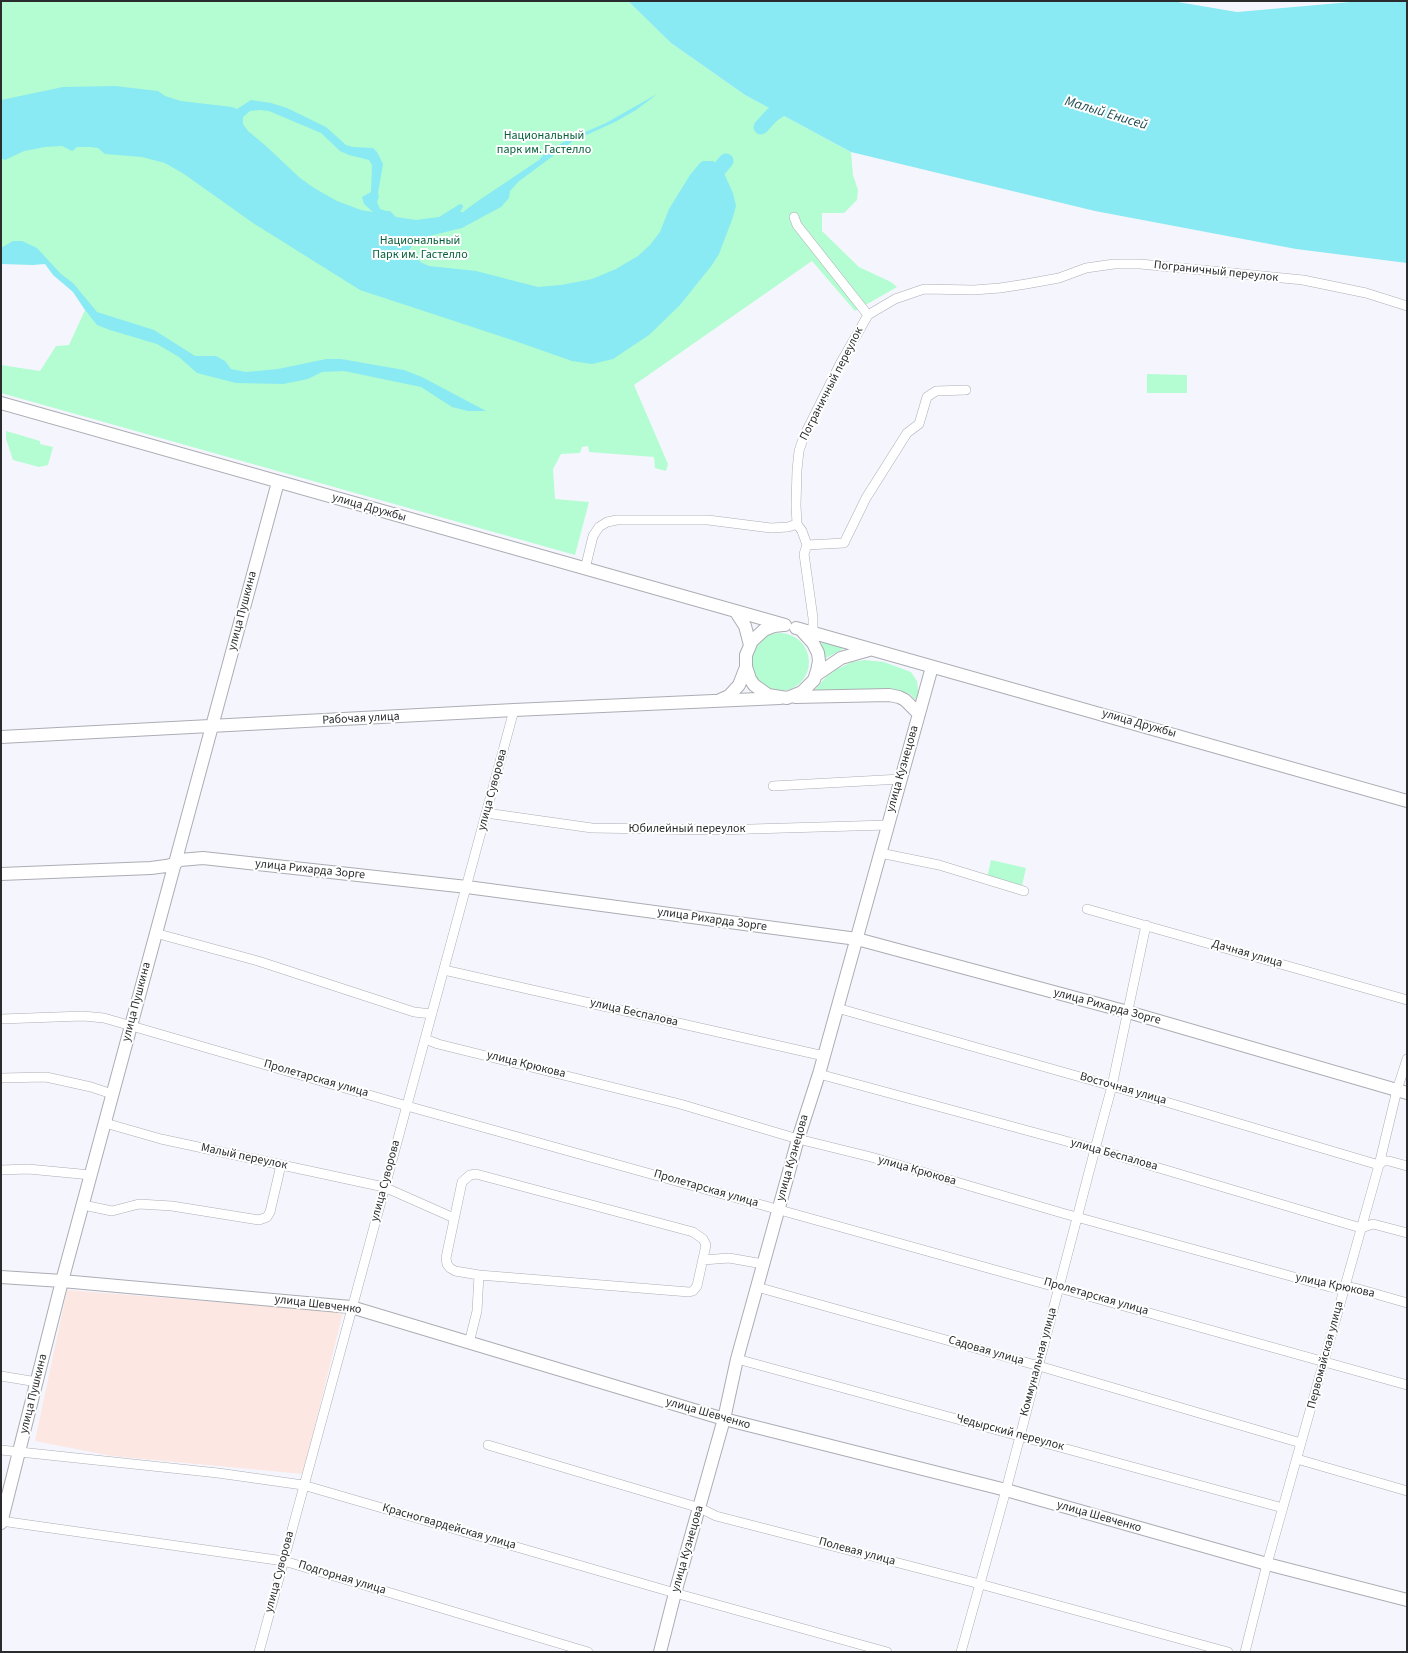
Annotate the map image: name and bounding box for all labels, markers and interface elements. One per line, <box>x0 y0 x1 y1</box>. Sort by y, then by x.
water label: Малый Енисей <box>1063 93 1149 135</box>
park label: Национальный парк им. Гастелло <box>497 129 591 157</box>
park label: Национальный Парк им. Гастелло <box>372 234 468 262</box>
street label: Пограничный переулок <box>1153 258 1279 286</box>
street label: Пограничный переулок <box>797 325 867 443</box>
street label: улица Дружбы <box>330 491 408 525</box>
street label: улица Пушкина <box>225 570 261 652</box>
street label: улица Дружбы <box>1100 707 1178 741</box>
street label: Рабочая улица <box>322 710 400 728</box>
street label: улица Кузнецова <box>884 724 922 814</box>
street label: улица Суворова <box>475 748 511 832</box>
street label: Юбилейный переулок <box>629 822 745 836</box>
street label: улица Рихарда Зорге <box>254 857 366 883</box>
street label: улица Рихарда Зорге <box>656 905 768 935</box>
street label: Дачная улица <box>1210 937 1284 971</box>
street label: улица Пушкина <box>119 961 155 1043</box>
street label: улица Рихарда Зорге <box>1052 986 1162 1028</box>
street label: улица Беспалова <box>589 996 679 1030</box>
street label: улица Крюкова <box>485 1048 567 1082</box>
street label: Пролетарская улица <box>262 1057 370 1101</box>
street label: Восточная улица <box>1078 1070 1168 1108</box>
street label: улица Кузнецова <box>774 1113 812 1203</box>
street label: улица Беспалова <box>1069 1136 1159 1174</box>
street label: улица Суворова <box>368 1139 404 1223</box>
street label: Малый переулок <box>199 1141 289 1173</box>
street label: улица Крюкова <box>876 1153 958 1189</box>
street label: Пролетарская улица <box>652 1167 760 1211</box>
street label: улица Крюкова <box>1294 1271 1376 1301</box>
street label: Пролетарская улица <box>1042 1275 1150 1319</box>
street label: улица Шевченко <box>274 1293 362 1317</box>
street label: Первомайская улица <box>1305 1300 1347 1410</box>
street label: Коммунальная улица <box>1018 1306 1060 1418</box>
street label: Садовая улица <box>947 1333 1025 1369</box>
street label: улица Пушкина <box>17 1353 51 1435</box>
street label: улица Шевченко <box>664 1395 752 1433</box>
street label: Чедырский переулок <box>954 1412 1066 1454</box>
street label: улица Шевченко <box>1055 1498 1143 1536</box>
street label: Красногвардейская улица <box>380 1501 518 1553</box>
street label: улица Кузнецова <box>669 1504 707 1594</box>
street label: улица Суворова <box>262 1530 298 1614</box>
street label: Полевая улица <box>817 1535 897 1569</box>
street label: Подгорная улица <box>296 1558 388 1598</box>

